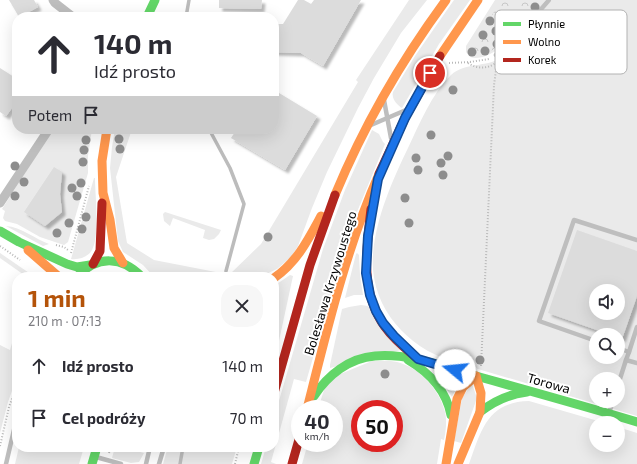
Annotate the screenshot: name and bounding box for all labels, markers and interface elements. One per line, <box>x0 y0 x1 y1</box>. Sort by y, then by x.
legend <box>495 10 627 74</box>
text: Płynnie <box>528 17 565 30</box>
text: 140 m <box>94 26 172 60</box>
icon: ahead <box>28 28 80 80</box>
text: Wolno <box>528 35 560 48</box>
text: Korek <box>528 53 557 66</box>
pin <box>413 56 447 90</box>
text: Idź prosto <box>94 60 176 82</box>
icon: arrive <box>419 62 441 84</box>
icon: arrive <box>80 104 102 126</box>
text: Potem <box>28 106 72 124</box>
street label: Bolesława Krzywoustego <box>300 209 360 357</box>
text: 1 min <box>28 283 86 312</box>
map controls <box>589 284 625 452</box>
button: sound <box>589 284 625 320</box>
button: close <box>221 285 263 327</box>
text: 210 m · 07:13 <box>28 313 101 329</box>
button: search <box>589 328 625 364</box>
position arrow <box>434 349 476 391</box>
icon: ahead <box>28 355 50 377</box>
text: Idź prosto <box>62 357 134 375</box>
text: 140 m <box>222 357 263 375</box>
street label: Torowa <box>526 369 572 397</box>
button: + <box>589 372 625 408</box>
speed limit sign: 50 <box>351 400 403 452</box>
icon: arrive <box>28 407 50 429</box>
text: Cel podróży <box>62 409 145 427</box>
text: 70 m <box>230 409 263 427</box>
text: 40 <box>304 409 330 433</box>
button: − <box>589 416 625 452</box>
text: km/h <box>305 430 329 442</box>

